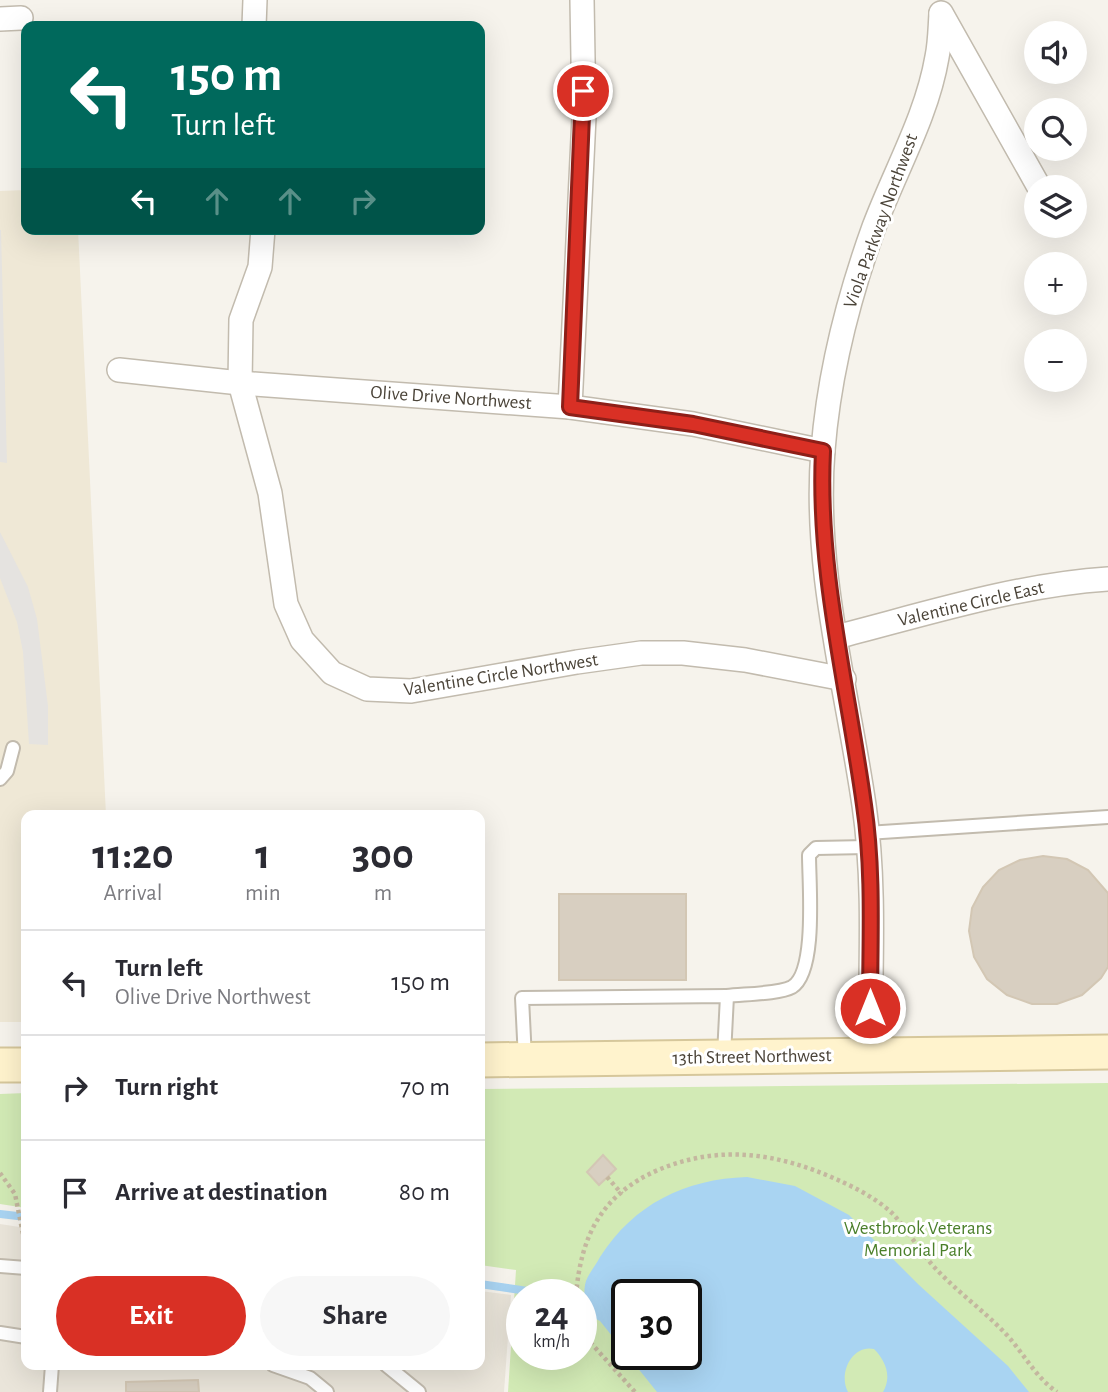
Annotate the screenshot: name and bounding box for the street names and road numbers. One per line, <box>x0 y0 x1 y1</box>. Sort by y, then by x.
street label: Viola Parkway Northwest <box>841 131 921 311</box>
street label: Olive Drive Northwest <box>370 383 532 413</box>
street label: Valentine Circle East <box>896 578 1046 630</box>
street label: Valentine Circle Northwest <box>403 650 599 700</box>
street label: 13th Street Northwest <box>672 1046 832 1068</box>

